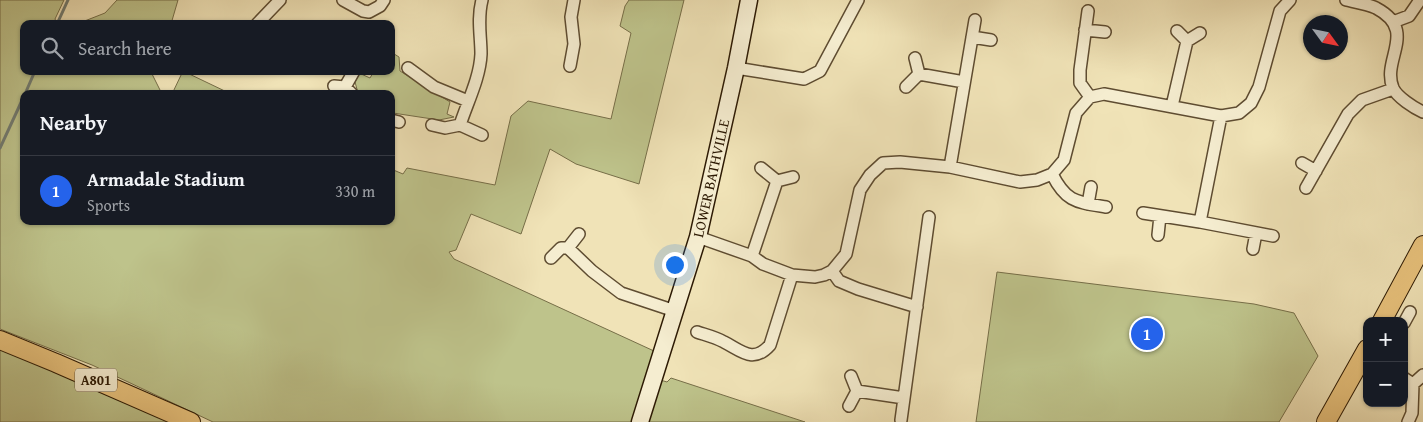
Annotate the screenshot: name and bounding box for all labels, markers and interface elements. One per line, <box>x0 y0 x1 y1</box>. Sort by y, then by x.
north arrow <box>1303 15 1348 60</box>
search box <box>20 20 395 75</box>
icon: search <box>38 34 66 62</box>
text: Search here <box>78 34 172 62</box>
text: Nearby <box>40 107 107 138</box>
street label: LOWER BATHVILLE <box>687 117 734 239</box>
text: Armadale Stadium <box>87 165 245 193</box>
text: 1 <box>52 179 60 203</box>
text: 330 m <box>335 179 375 203</box>
text: Sports <box>87 193 130 217</box>
your location <box>662 252 688 278</box>
pin: 1 <box>1131 315 1163 353</box>
map controls <box>1363 317 1408 407</box>
button: + <box>1363 317 1408 362</box>
button: − <box>1363 362 1408 407</box>
road number: A801 <box>75 368 117 392</box>

